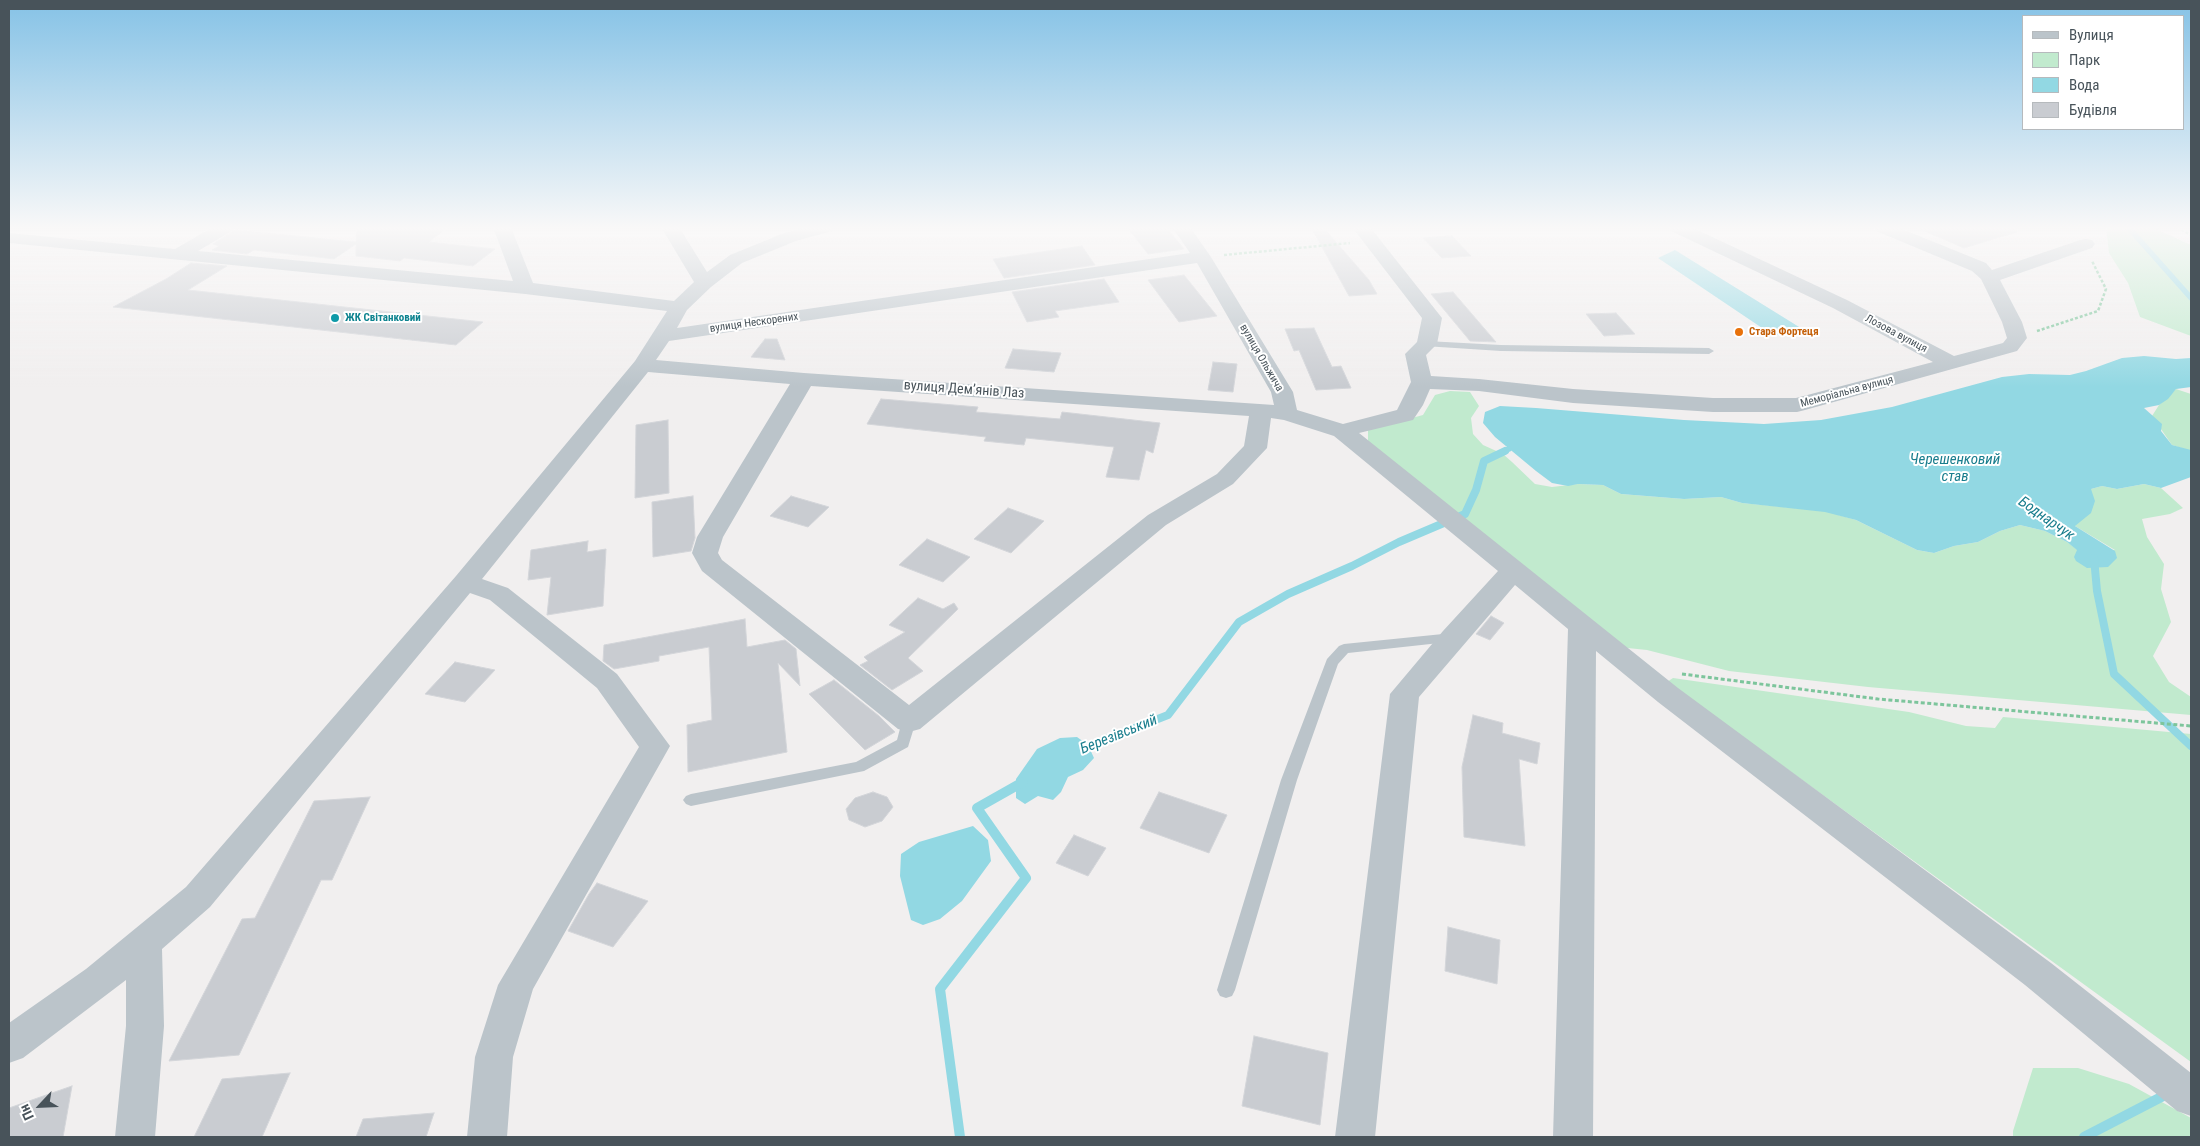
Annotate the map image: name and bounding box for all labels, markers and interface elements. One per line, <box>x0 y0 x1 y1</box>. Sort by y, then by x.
legend <box>2022 15 2185 130</box>
text: Вулиця <box>2069 26 2114 44</box>
text: Парк <box>2069 51 2100 69</box>
text: Вода <box>2069 76 2099 94</box>
text: Будівля <box>2069 101 2117 119</box>
street label: вулиця Нескорених <box>709 310 799 336</box>
place label: ЖК Світанковий <box>345 311 421 325</box>
marker: ЖК Світанковий <box>329 312 341 324</box>
street label: Лозова вулиця <box>1863 312 1929 356</box>
street label: вулиця Ольжича <box>1236 322 1286 394</box>
place label: Стара Фортеця <box>1749 325 1819 339</box>
marker: Стара Фортеця <box>1733 326 1745 338</box>
street label: Меморіальна вулиця <box>1799 373 1895 411</box>
street label: вулиця Демʼянів Лаз <box>903 377 1025 403</box>
water label: Черешенковий став <box>1910 451 2000 486</box>
water label: Боднарчук <box>2015 493 2077 545</box>
water label: Березівський <box>1078 711 1160 759</box>
north arrow <box>15 1081 65 1131</box>
text: Пн <box>16 1102 37 1123</box>

